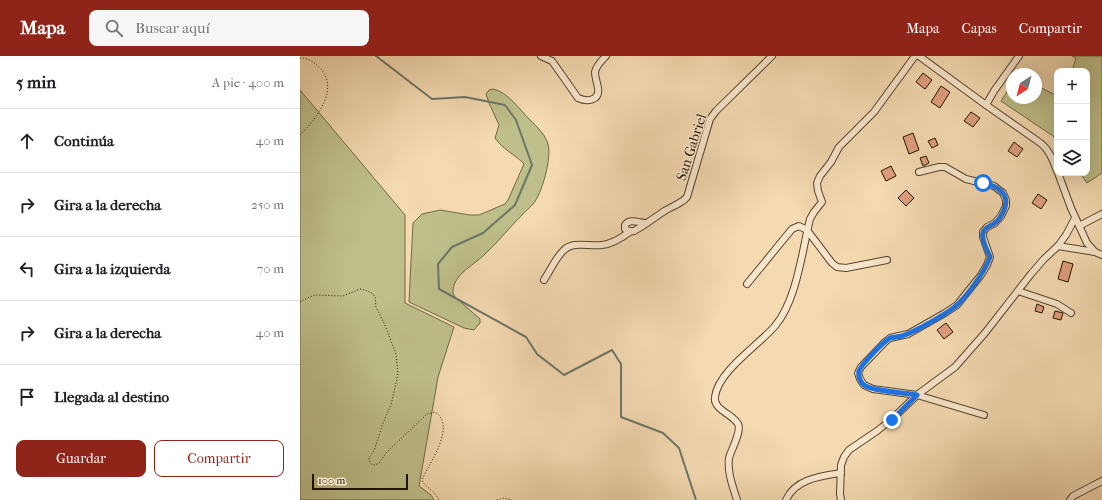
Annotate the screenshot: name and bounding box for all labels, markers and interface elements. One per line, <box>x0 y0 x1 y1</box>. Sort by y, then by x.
search box <box>89 10 369 46</box>
text: Mapa <box>20 17 65 39</box>
icon: search <box>103 17 125 39</box>
text: Buscar aquí <box>135 19 210 37</box>
text: Mapa <box>906 20 940 37</box>
text: Capas <box>962 20 997 37</box>
text: Compartir <box>1019 20 1082 37</box>
north arrow <box>1006 68 1042 104</box>
map controls <box>1054 68 1090 176</box>
button: + <box>1054 68 1090 104</box>
text: 5 min <box>16 72 56 92</box>
text: A pie · 400 m <box>212 75 284 90</box>
button: − <box>1054 104 1090 140</box>
street label: San Gabriel <box>673 112 710 183</box>
icon: ahead <box>16 130 38 152</box>
text: Continúa <box>54 132 114 150</box>
text: 40 m <box>256 133 284 148</box>
button: layers <box>1054 140 1090 176</box>
route start <box>974 174 992 192</box>
icon: right <box>16 194 38 216</box>
text: Gira a la derecha <box>54 196 161 214</box>
text: 250 m <box>251 197 284 212</box>
icon: left <box>16 258 38 280</box>
text: Gira a la izquierda <box>54 260 170 278</box>
text: 70 m <box>257 261 284 276</box>
icon: right <box>16 322 38 344</box>
text: Gira a la derecha <box>54 324 161 342</box>
text: 40 m <box>256 325 284 340</box>
icon: arrive <box>16 386 38 408</box>
text: Llegada al destino <box>54 388 169 406</box>
route end <box>883 411 901 429</box>
button: Guardar <box>16 440 146 477</box>
button: Compartir <box>154 440 284 477</box>
scale bar <box>312 472 408 491</box>
text: 100 m <box>318 474 346 487</box>

